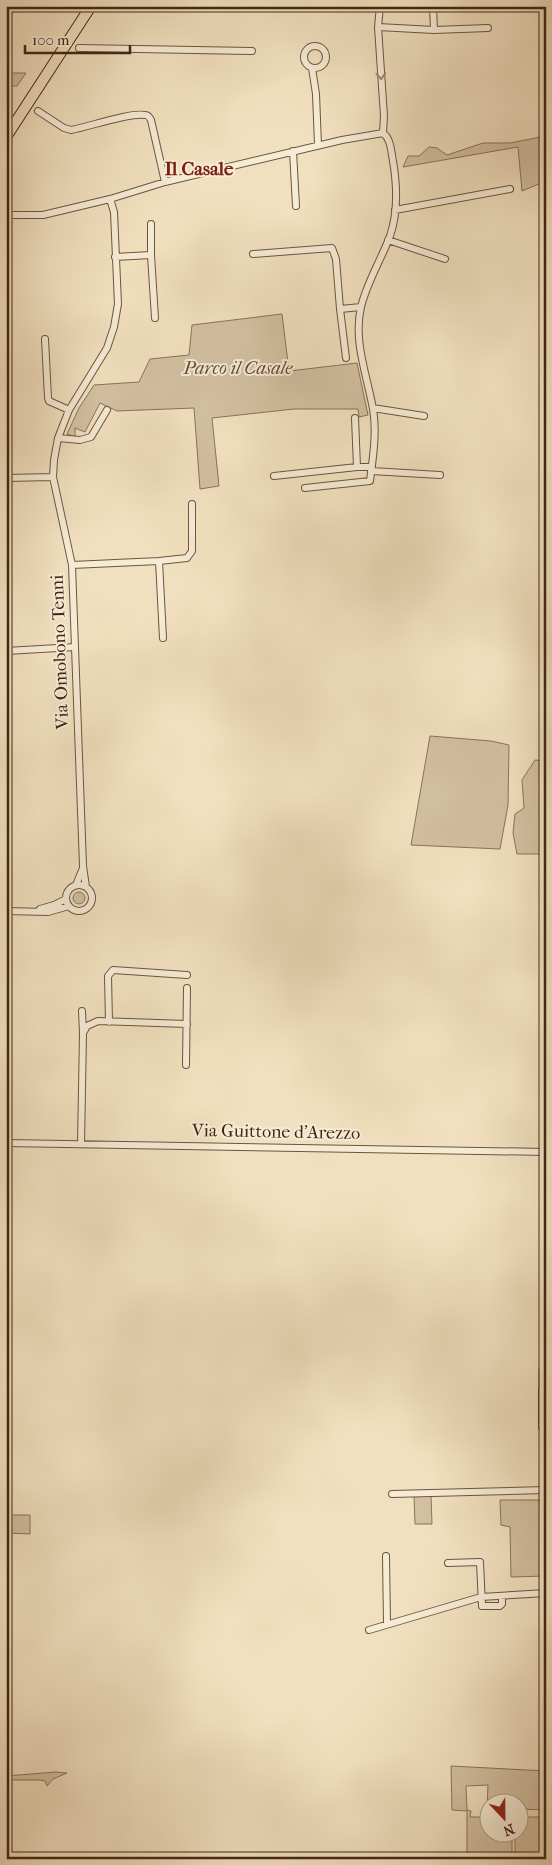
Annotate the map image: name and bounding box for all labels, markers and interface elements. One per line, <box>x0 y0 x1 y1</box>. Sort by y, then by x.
scale bar <box>25 22 130 54</box>
text: 100 m <box>32 31 70 49</box>
one-way arrow <box>375 72 386 80</box>
district label: Il Casale <box>165 158 234 180</box>
park label: Parco il Casale <box>183 358 293 379</box>
street label: Via Omobono Tenni <box>47 574 73 731</box>
street label: Via Guittone d'Arezzo <box>191 1120 360 1144</box>
north arrow <box>480 1792 530 1842</box>
text: N <box>500 1820 517 1840</box>

